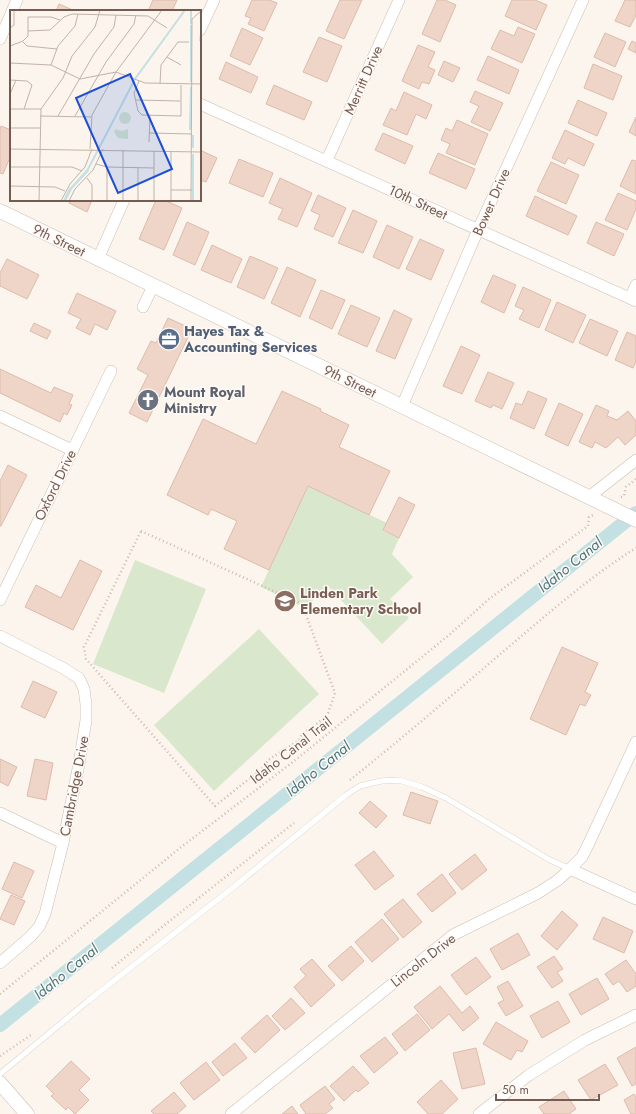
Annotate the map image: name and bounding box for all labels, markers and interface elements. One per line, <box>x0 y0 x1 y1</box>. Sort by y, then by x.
inset map <box>10 10 201 201</box>
street label: Merritt Drive <box>339 42 387 118</box>
street label: Bower Drive <box>467 165 515 239</box>
street label: 10th Street <box>385 180 451 225</box>
street label: 9th Street <box>29 219 89 262</box>
place label: Hayes Tax & Accounting Services <box>183 321 318 357</box>
office icon: Hayes Tax & Accounting Services <box>156 326 182 352</box>
street label: 9th Street <box>320 360 380 403</box>
place label: Mount Royal Ministry <box>164 382 245 418</box>
church icon: Mount Royal Ministry <box>135 387 161 413</box>
street label: Oxford Drive <box>29 446 81 524</box>
water label: Idaho Canal <box>533 532 608 598</box>
place label: Linden Park Elementary School <box>300 583 421 619</box>
school or university icon: Linden Park Elementary School <box>272 588 298 614</box>
street label: Idaho Canal Trail <box>247 713 335 787</box>
street label: Cambridge Drive <box>54 734 94 838</box>
water label: Idaho Canal <box>282 738 354 800</box>
street label: Lincoln Drive <box>386 928 460 992</box>
water label: Idaho Canal <box>29 939 104 1005</box>
scale bar <box>496 1076 599 1102</box>
text: 50 m <box>502 1081 529 1099</box>

